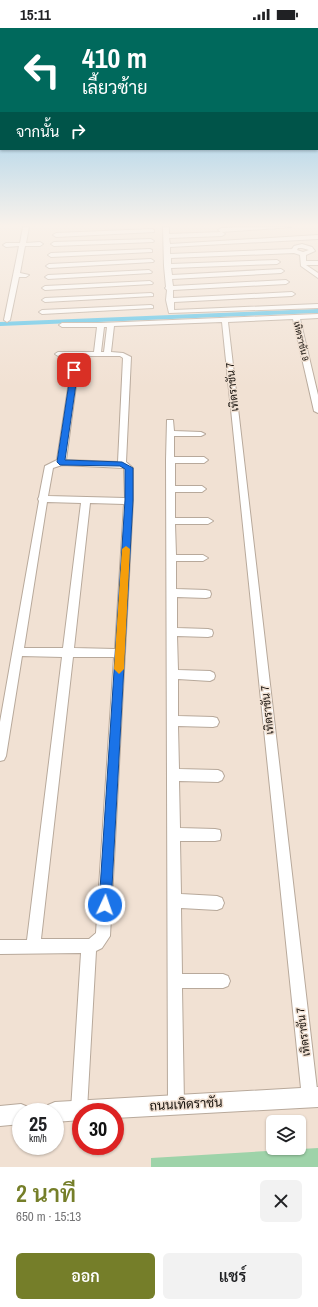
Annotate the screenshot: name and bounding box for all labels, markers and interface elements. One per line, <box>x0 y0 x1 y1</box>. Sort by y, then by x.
text: 15:11 <box>20 4 51 25</box>
text: 410 m <box>82 39 147 77</box>
icon: left <box>16 44 68 96</box>
text: เลี้ยวซ้าย <box>82 75 148 100</box>
icon: right <box>67 120 89 142</box>
text: จากนั้น <box>16 121 59 142</box>
street label: เทิดราชัน 9 <box>291 320 311 362</box>
pin <box>57 353 91 387</box>
icon: arrive <box>63 359 85 381</box>
street label: เทิดราชัน 7 <box>222 362 242 412</box>
street label: เทิดราชัน 7 <box>257 685 277 735</box>
position arrow <box>84 884 126 926</box>
street label: เทิดราชัน 7 <box>293 1007 313 1057</box>
street label: ถนนเทิดราชัน <box>149 1094 223 1114</box>
speed limit sign: 30 <box>72 1103 124 1155</box>
text: 25 <box>29 1110 47 1137</box>
map controls <box>266 1115 306 1155</box>
button: layers <box>266 1115 306 1155</box>
text: km/h <box>29 1132 47 1145</box>
text: 2 นาที <box>16 1177 76 1209</box>
button: close <box>260 1180 302 1222</box>
text: 650 m · 15:13 <box>16 1208 81 1225</box>
button: ออก <box>16 1253 155 1299</box>
button: แชร์ <box>163 1253 302 1299</box>

